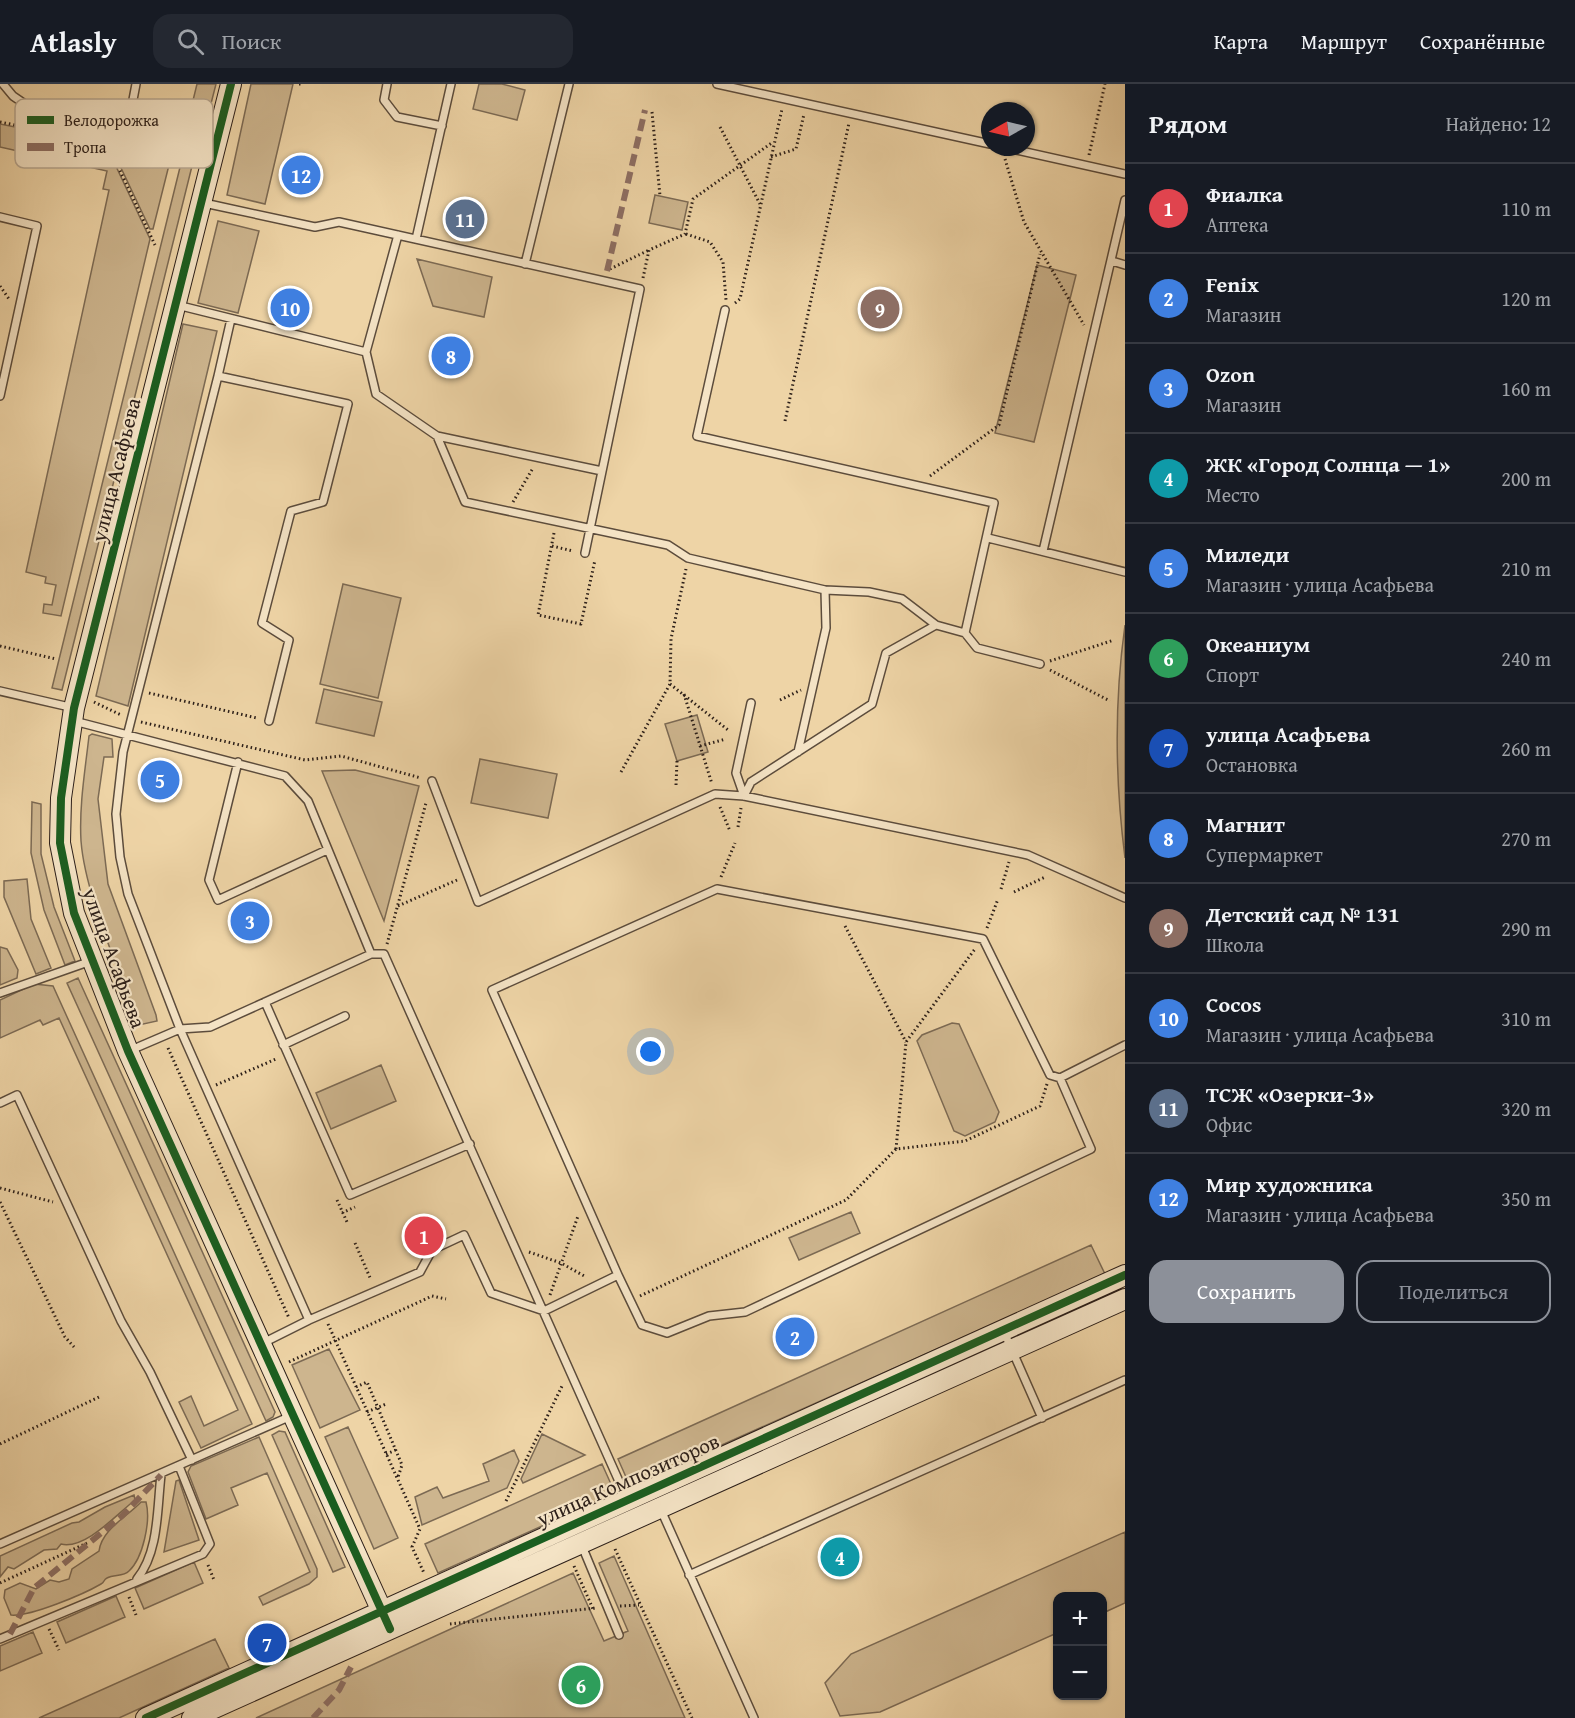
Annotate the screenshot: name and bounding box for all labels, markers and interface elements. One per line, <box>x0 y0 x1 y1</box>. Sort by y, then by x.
search box <box>153 14 573 68</box>
text: Atlasly <box>30 21 117 62</box>
icon: search <box>174 25 207 58</box>
text: Поиск <box>222 25 281 57</box>
text: Карта <box>1214 26 1268 57</box>
text: Маршрут <box>1301 26 1387 57</box>
text: Сохранённые <box>1420 26 1545 57</box>
legend <box>15 99 213 168</box>
north arrow <box>981 102 1035 156</box>
text: Рядом <box>1149 104 1227 143</box>
text: Велодорожка <box>64 108 159 132</box>
text: Найдено: 12 <box>1446 109 1551 138</box>
text: Тропа <box>64 135 107 159</box>
pin: 12 <box>282 152 320 197</box>
text: Фиалка <box>1206 178 1283 210</box>
text: 1 <box>1163 194 1174 223</box>
text: 110 m <box>1501 194 1551 223</box>
pin: 11 <box>446 196 484 242</box>
text: Аптека <box>1206 210 1268 239</box>
text: Fenix <box>1206 268 1259 300</box>
text: 2 <box>1163 284 1174 313</box>
text: 120 m <box>1501 284 1551 313</box>
pin: 10 <box>270 286 310 330</box>
pin: 9 <box>860 286 900 332</box>
text: Магазин <box>1206 300 1281 329</box>
pin: 8 <box>432 334 470 378</box>
text: Ozon <box>1206 358 1255 390</box>
text: 3 <box>1163 374 1174 403</box>
text: 160 m <box>1501 374 1551 403</box>
text: Магазин <box>1206 390 1281 419</box>
street label: улица Асафьева <box>82 395 148 546</box>
text: ЖК «Город Солнца — 1» <box>1206 448 1450 480</box>
text: 4 <box>1163 464 1174 493</box>
text: 200 m <box>1501 464 1551 493</box>
text: Место <box>1206 480 1260 509</box>
text: Миледи <box>1206 538 1289 570</box>
text: 5 <box>1163 554 1174 583</box>
text: 210 m <box>1501 554 1551 583</box>
text: Магазин · улица Асафьева <box>1206 570 1434 599</box>
text: Океаниум <box>1206 628 1310 660</box>
text: 6 <box>1163 644 1174 673</box>
text: 240 m <box>1501 644 1551 673</box>
text: Спорт <box>1206 660 1259 689</box>
text: улица Асафьева <box>1206 718 1370 750</box>
text: 7 <box>1163 734 1174 763</box>
text: 260 m <box>1501 734 1551 763</box>
text: Остановка <box>1206 750 1298 779</box>
pin: 5 <box>140 758 180 802</box>
text: Магнит <box>1206 808 1285 840</box>
text: 8 <box>1163 824 1174 853</box>
text: 270 m <box>1501 824 1551 853</box>
text: Супермаркет <box>1206 840 1323 869</box>
street label: улица Асафьева <box>74 882 154 1032</box>
pin: 3 <box>230 898 270 944</box>
text: Детский сад № 131 <box>1206 898 1400 930</box>
text: 9 <box>1163 914 1174 943</box>
text: 290 m <box>1501 914 1551 943</box>
text: Школа <box>1206 930 1264 959</box>
text: Cocos <box>1206 988 1261 1020</box>
text: 10 <box>1158 1004 1179 1033</box>
text: 310 m <box>1501 1004 1551 1033</box>
text: Магазин · улица Асафьева <box>1206 1020 1434 1049</box>
your location <box>636 1037 665 1066</box>
text: ТСЖ «Озерки-3» <box>1206 1078 1374 1110</box>
text: 11 <box>1158 1094 1179 1123</box>
text: 320 m <box>1501 1094 1551 1123</box>
text: Офис <box>1206 1110 1252 1139</box>
text: Мир художника <box>1206 1168 1373 1200</box>
text: 12 <box>1158 1184 1179 1213</box>
text: 350 m <box>1501 1184 1551 1213</box>
text: Магазин · улица Асафьева <box>1206 1200 1434 1229</box>
pin: 1 <box>404 1214 444 1258</box>
button: Сохранить <box>1149 1260 1344 1323</box>
button: Поделиться <box>1356 1260 1551 1323</box>
pin: 2 <box>776 1314 814 1360</box>
street label: улица Композиторов <box>530 1425 724 1534</box>
pin: 4 <box>820 1534 860 1580</box>
map controls <box>1053 1592 1107 1700</box>
button: + <box>1053 1592 1107 1646</box>
pin: 7 <box>248 1620 286 1666</box>
button: − <box>1053 1646 1107 1700</box>
pin: 6 <box>562 1662 600 1708</box>

